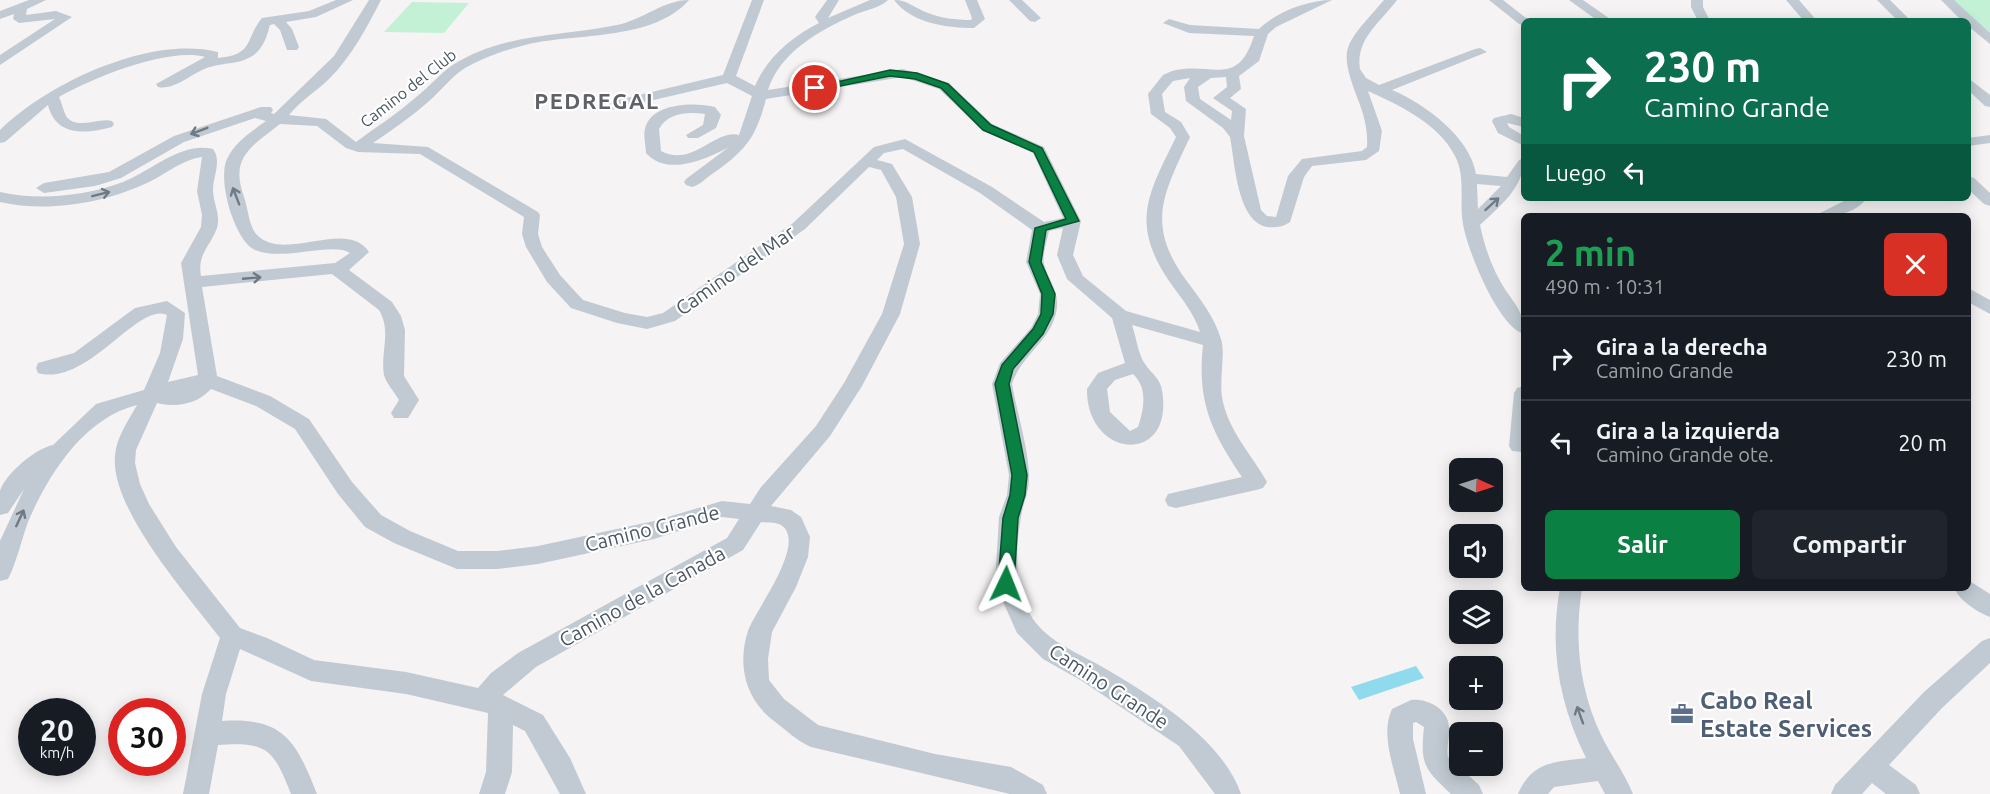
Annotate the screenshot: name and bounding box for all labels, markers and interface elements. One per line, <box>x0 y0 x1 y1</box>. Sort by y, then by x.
icon: right <box>1545 42 1623 120</box>
text: 230 m <box>1644 43 1761 90</box>
street label: Camino del Club <box>357 45 459 131</box>
pin <box>789 62 840 113</box>
icon: arrive <box>798 71 831 104</box>
district label: PEDREGAL <box>534 88 660 113</box>
text: Camino Grande <box>1644 92 1830 122</box>
one-way arrow <box>191 127 209 138</box>
icon: left <box>1618 156 1651 189</box>
text: Luego <box>1545 160 1606 185</box>
one-way arrow <box>230 187 241 206</box>
one-way arrow <box>91 188 110 200</box>
one-way arrow <box>1485 197 1500 211</box>
street label: Camino del Mar <box>671 220 799 320</box>
text: 2 min <box>1545 232 1636 273</box>
button: close <box>1884 233 1947 296</box>
one-way arrow <box>242 272 262 283</box>
text: 490 m · 10:31 <box>1545 275 1665 298</box>
text: Gira a la derecha <box>1596 334 1768 359</box>
icon: right <box>1545 342 1578 375</box>
text: 230 m <box>1886 346 1947 371</box>
text: Camino Grande <box>1596 359 1734 382</box>
text: Gira a la izquierda <box>1596 418 1780 443</box>
icon: left <box>1545 426 1578 459</box>
text: 20 m <box>1898 430 1947 455</box>
text: Camino Grande ote. <box>1596 443 1774 466</box>
north arrow <box>1449 458 1503 512</box>
map controls <box>1449 458 1503 776</box>
street label: Camino Grande <box>582 500 722 556</box>
one-way arrow <box>15 509 27 527</box>
button: Salir <box>1545 510 1740 579</box>
button: Compartir <box>1752 510 1947 579</box>
button: sound <box>1449 524 1503 578</box>
street label: Camino de la Canada <box>555 541 729 651</box>
position arrow <box>974 552 1038 616</box>
button: layers <box>1449 590 1503 644</box>
street label: Camino Grande <box>1045 639 1173 733</box>
button: + <box>1449 656 1503 710</box>
place label: Cabo Real Estate Services <box>1700 687 1872 742</box>
speed limit sign: 30 <box>108 698 186 776</box>
office icon: Cabo Real Estate Services <box>1669 701 1695 727</box>
one-way arrow <box>1573 706 1584 725</box>
text: 20 <box>40 713 74 747</box>
button: − <box>1449 722 1503 776</box>
text: km/h <box>40 744 74 761</box>

